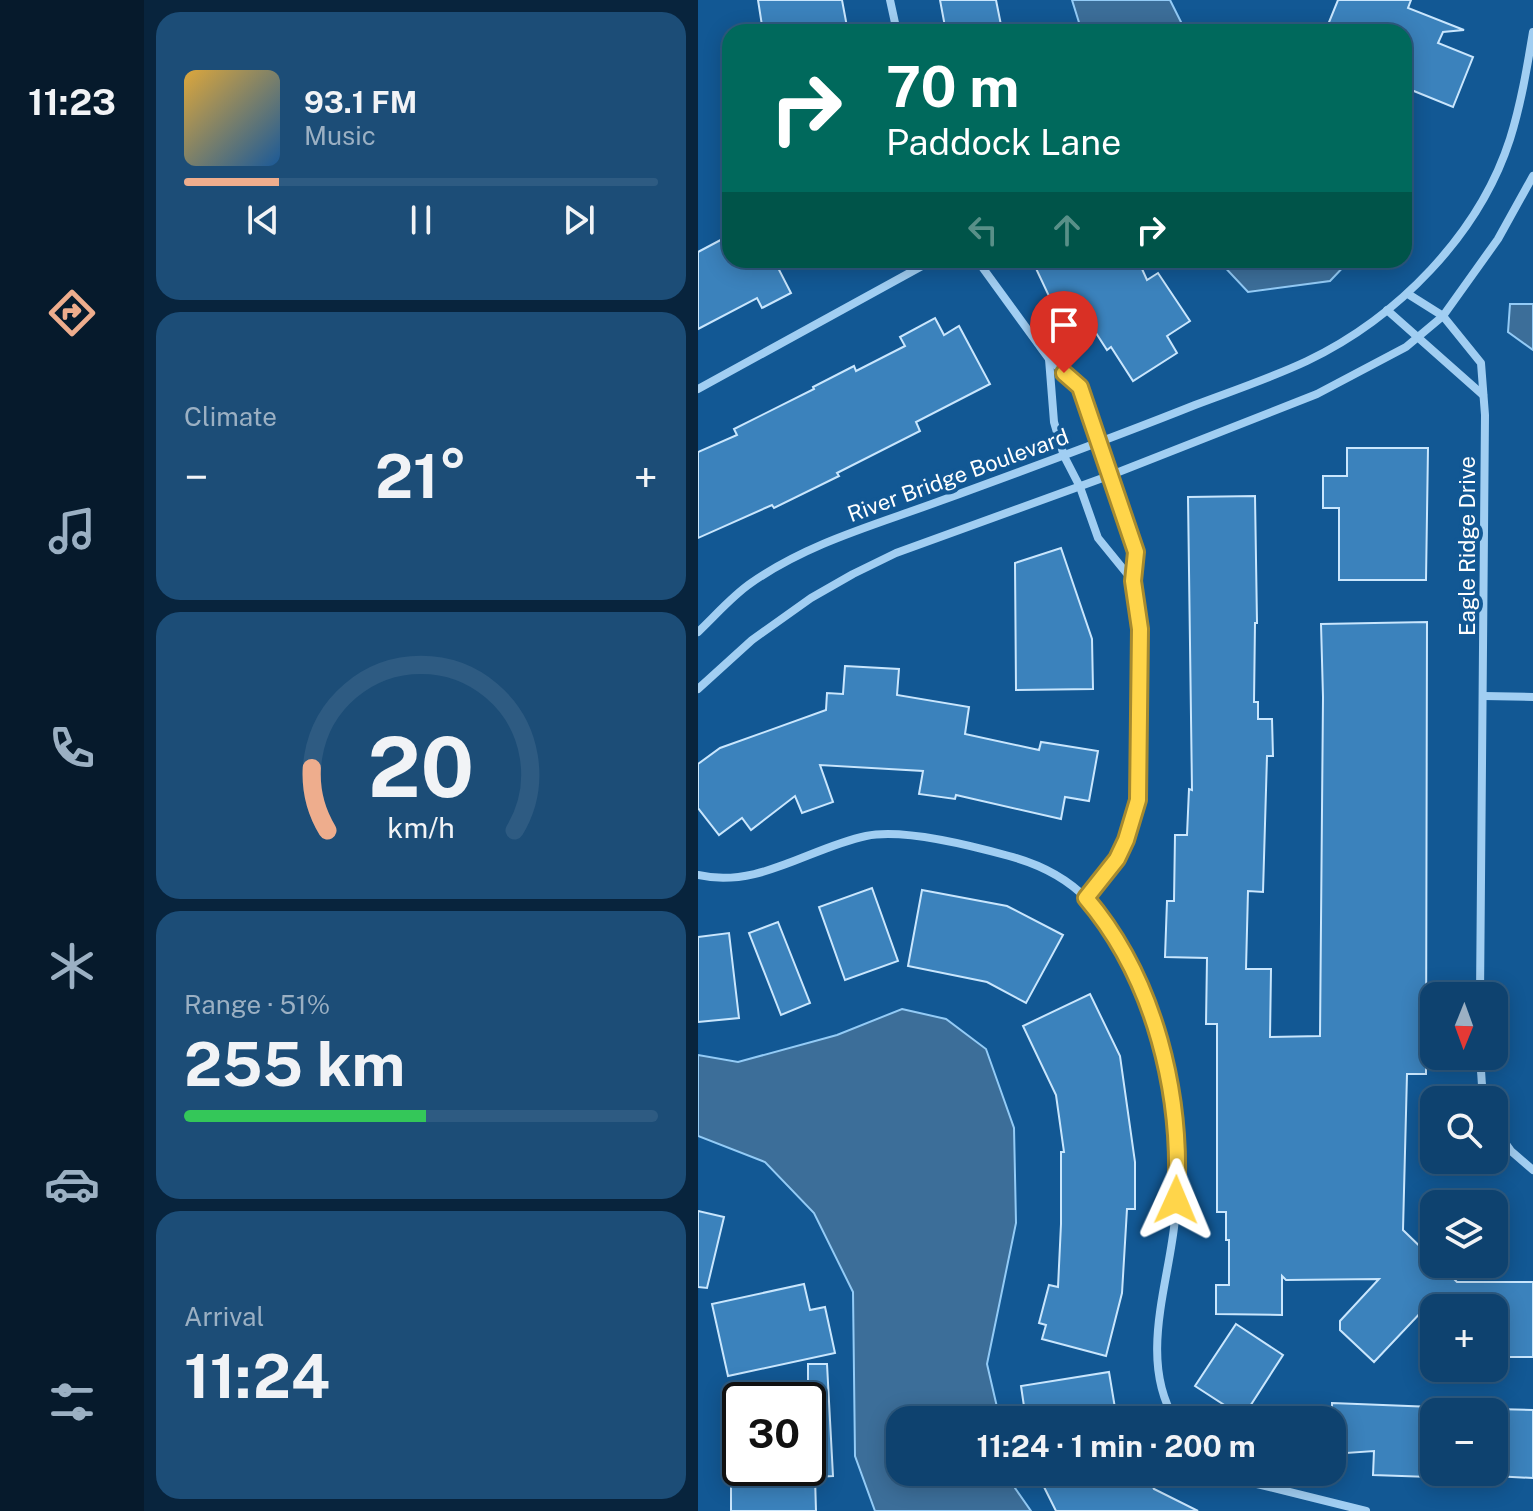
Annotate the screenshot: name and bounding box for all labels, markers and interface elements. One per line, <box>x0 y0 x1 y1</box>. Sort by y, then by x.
text: 70 m <box>886 54 1019 120</box>
icon: right <box>754 56 858 160</box>
text: 11:23 <box>28 81 116 123</box>
text: 93.1 FM <box>304 84 417 120</box>
text: Music <box>304 120 376 151</box>
text: Paddock Lane <box>886 121 1121 163</box>
icon: previous <box>241 198 285 242</box>
icon: pause <box>399 198 443 242</box>
icon: next <box>557 198 601 242</box>
icon: left <box>961 208 1005 252</box>
icon: ahead <box>1045 208 1089 252</box>
icon: right <box>1129 208 1173 252</box>
icon: directions <box>44 285 100 341</box>
pin <box>1030 291 1098 373</box>
icon: arrive <box>1042 303 1086 347</box>
text: Climate <box>184 401 277 432</box>
street label: River Bridge Boulevard <box>844 423 1072 527</box>
text: 21° <box>375 441 467 512</box>
text: − <box>184 451 208 503</box>
text: + <box>634 451 658 503</box>
street label: Eagle Ridge Drive <box>1454 456 1480 636</box>
icon: music <box>44 503 100 559</box>
text: 20 <box>368 718 474 816</box>
icon: phone <box>44 720 100 776</box>
text: km/h <box>387 812 455 845</box>
icon: climate <box>44 938 100 994</box>
north arrow <box>1420 982 1508 1070</box>
map controls <box>1420 982 1508 1486</box>
text: Range · 51% <box>184 989 330 1020</box>
text: 255 km <box>184 1029 405 1100</box>
button: search <box>1420 1086 1508 1174</box>
icon: car <box>44 1156 100 1212</box>
position arrow <box>1134 1158 1218 1242</box>
button: layers <box>1420 1190 1508 1278</box>
button: + <box>1420 1294 1508 1382</box>
text: Arrival <box>184 1301 264 1332</box>
text: 11:24 <box>184 1341 330 1412</box>
icon: filters <box>44 1374 100 1430</box>
speed limit sign: 30 <box>722 1382 826 1486</box>
button: − <box>1420 1398 1508 1486</box>
text: 11:24 · 1 min · 200 m <box>976 1428 1256 1464</box>

